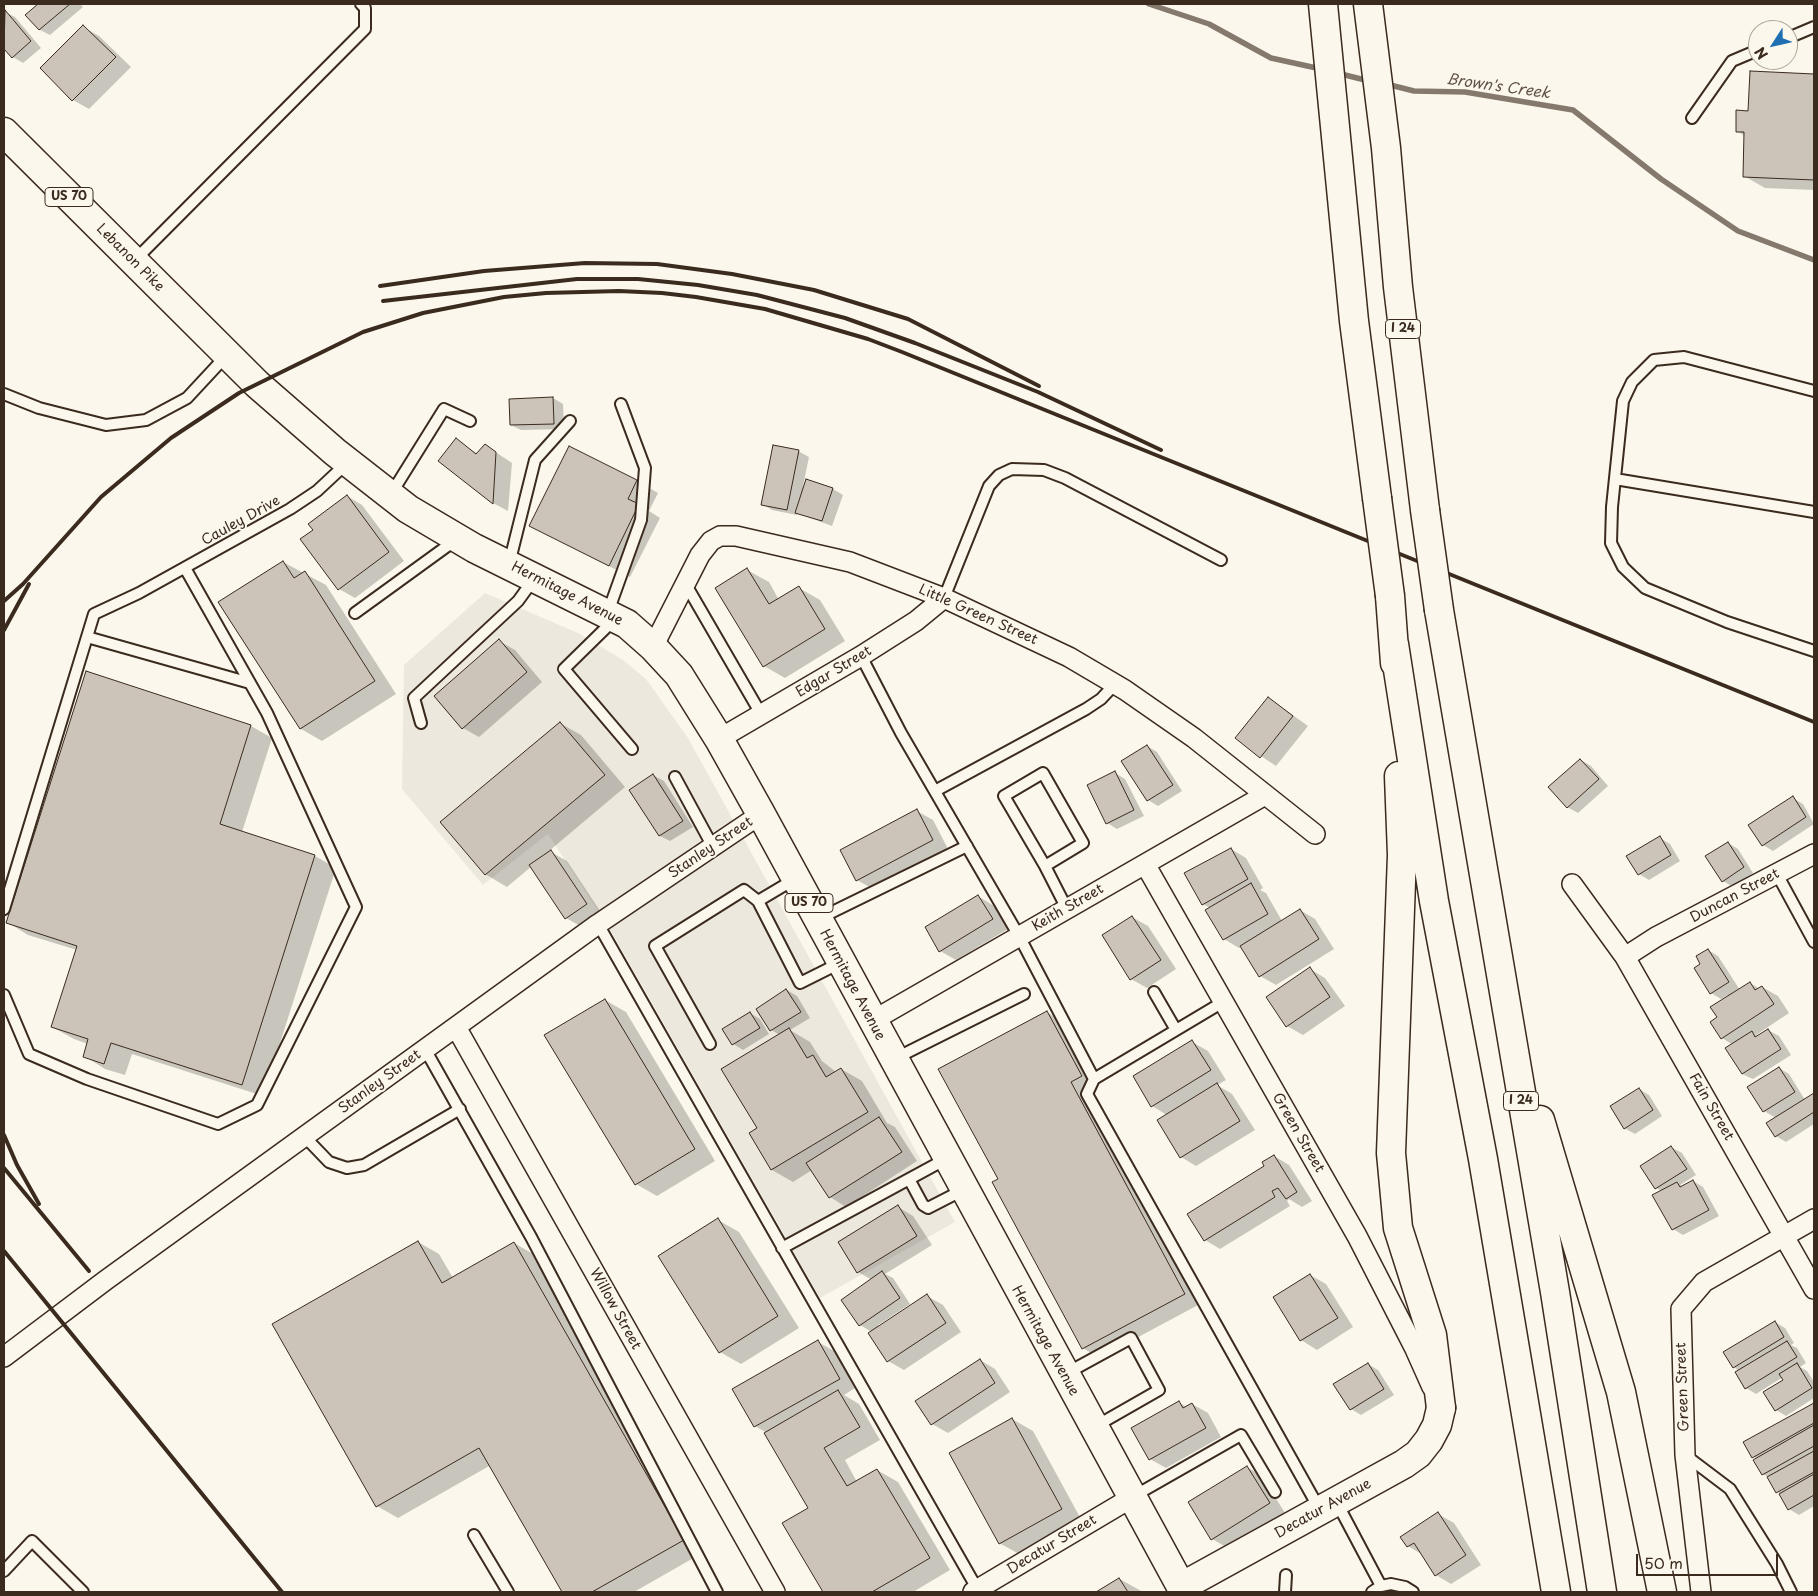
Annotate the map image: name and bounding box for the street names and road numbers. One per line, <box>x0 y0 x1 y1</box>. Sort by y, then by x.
road number: US 70 <box>45 188 93 206</box>
street label: Lebanon Pike <box>93 221 167 295</box>
road number: I 24 <box>1386 320 1420 338</box>
street label: Cauley Drive <box>199 493 283 549</box>
street label: Hermitage Avenue <box>508 559 626 629</box>
street label: Little Green Street <box>916 581 1040 649</box>
street label: Edgar Street <box>793 643 875 701</box>
street label: Stanley Street <box>666 814 756 882</box>
street label: Duncan Street <box>1688 865 1782 927</box>
street label: Keith Street <box>1029 881 1107 935</box>
road number: US 70 <box>785 894 833 912</box>
street label: Hermitage Avenue <box>816 927 888 1043</box>
street label: Stanley Street <box>336 1046 424 1118</box>
street label: Fain Street <box>1685 1070 1737 1144</box>
street label: Green Street <box>1268 1090 1328 1176</box>
road number: I 24 <box>1504 1092 1538 1110</box>
street label: Willow Street <box>586 1265 644 1353</box>
street label: Hermitage Avenue <box>1008 1283 1082 1399</box>
street label: Green Street <box>1673 1342 1693 1432</box>
street label: Decatur Avenue <box>1272 1476 1374 1542</box>
street label: Decatur Street <box>1004 1512 1100 1578</box>

